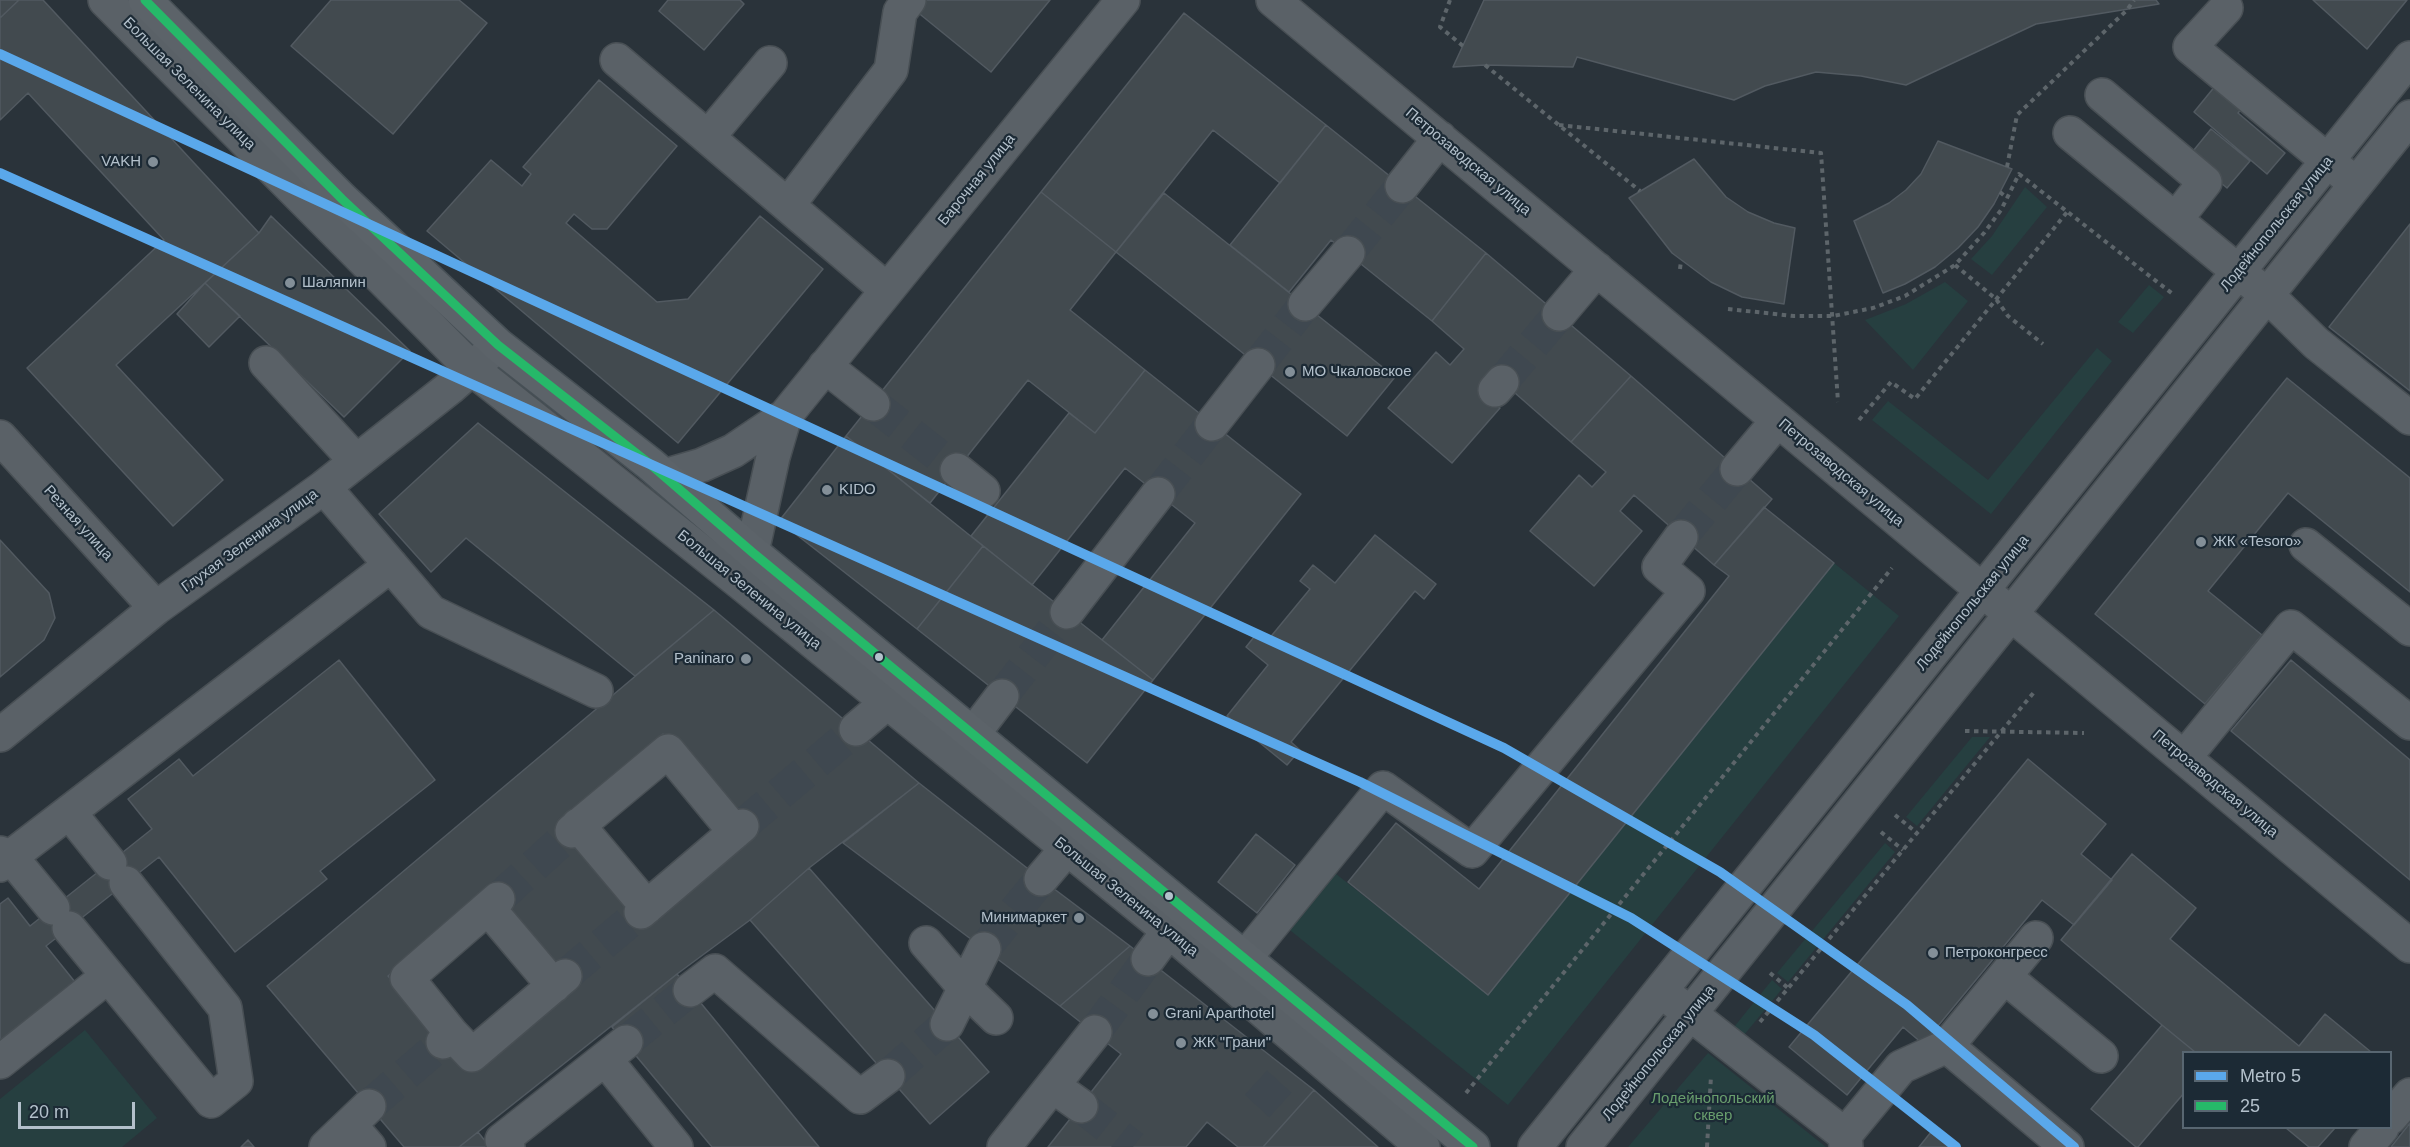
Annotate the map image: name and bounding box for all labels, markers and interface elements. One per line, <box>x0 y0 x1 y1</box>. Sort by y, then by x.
street label: Большая Зеленина улица <box>119 14 259 154</box>
street label: Петрозаводская улица <box>1402 104 1534 220</box>
street label: Барочная улица <box>935 131 1019 229</box>
place label: VAKH <box>101 153 141 171</box>
street label: Лодейнопольская улица <box>2217 153 2337 295</box>
marker: VAKH <box>146 155 160 169</box>
place label: Шаляпин <box>302 274 366 292</box>
marker: Шаляпин <box>283 276 297 290</box>
place label: МО Чкаловское <box>1302 363 1412 381</box>
marker: МО Чкаловское <box>1283 365 1297 379</box>
street label: Петрозаводская улица <box>1775 415 1907 531</box>
place label: KIDO <box>839 481 876 499</box>
street label: Резная улица <box>40 482 116 564</box>
marker: KIDO <box>820 483 834 497</box>
street label: Глухая Зеленина улица <box>178 485 322 597</box>
street label: Большая Зеленина улица <box>673 526 825 654</box>
street label: Лодейнопольская улица <box>1913 532 2033 674</box>
place label: ЖК «Tesoro» <box>2213 533 2301 551</box>
marker: ЖК «Tesoro» <box>2194 535 2208 549</box>
place label: Paninaro <box>674 650 734 668</box>
unlabelled marker <box>873 651 885 663</box>
marker: Paninaro <box>739 652 753 666</box>
street label: Петрозаводская улица <box>2149 726 2281 842</box>
street label: Большая Зеленина улица <box>1050 833 1202 961</box>
unlabelled marker <box>1163 890 1175 902</box>
place label: Минимаркет <box>981 909 1067 927</box>
marker: Минимаркет <box>1072 911 1086 925</box>
place label: Петроконгресс <box>1945 944 2048 962</box>
marker: Петроконгресс <box>1926 946 1940 960</box>
street label: Лодейнопольская улица <box>1599 982 1719 1124</box>
place label: Grani Aparthotel <box>1165 1005 1274 1023</box>
marker: Grani Aparthotel <box>1146 1007 1160 1021</box>
place label: ЖК "Грани" <box>1193 1034 1271 1052</box>
marker: ЖК "Грани" <box>1174 1036 1188 1050</box>
legend <box>2182 1051 2392 1129</box>
text: Metro 5 <box>2240 1066 2301 1086</box>
scale bar <box>21 1090 138 1128</box>
park label: Лодейнопольский сквер <box>1651 1090 1775 1125</box>
text: 25 <box>2240 1096 2260 1116</box>
text: 20 m <box>29 1102 69 1122</box>

